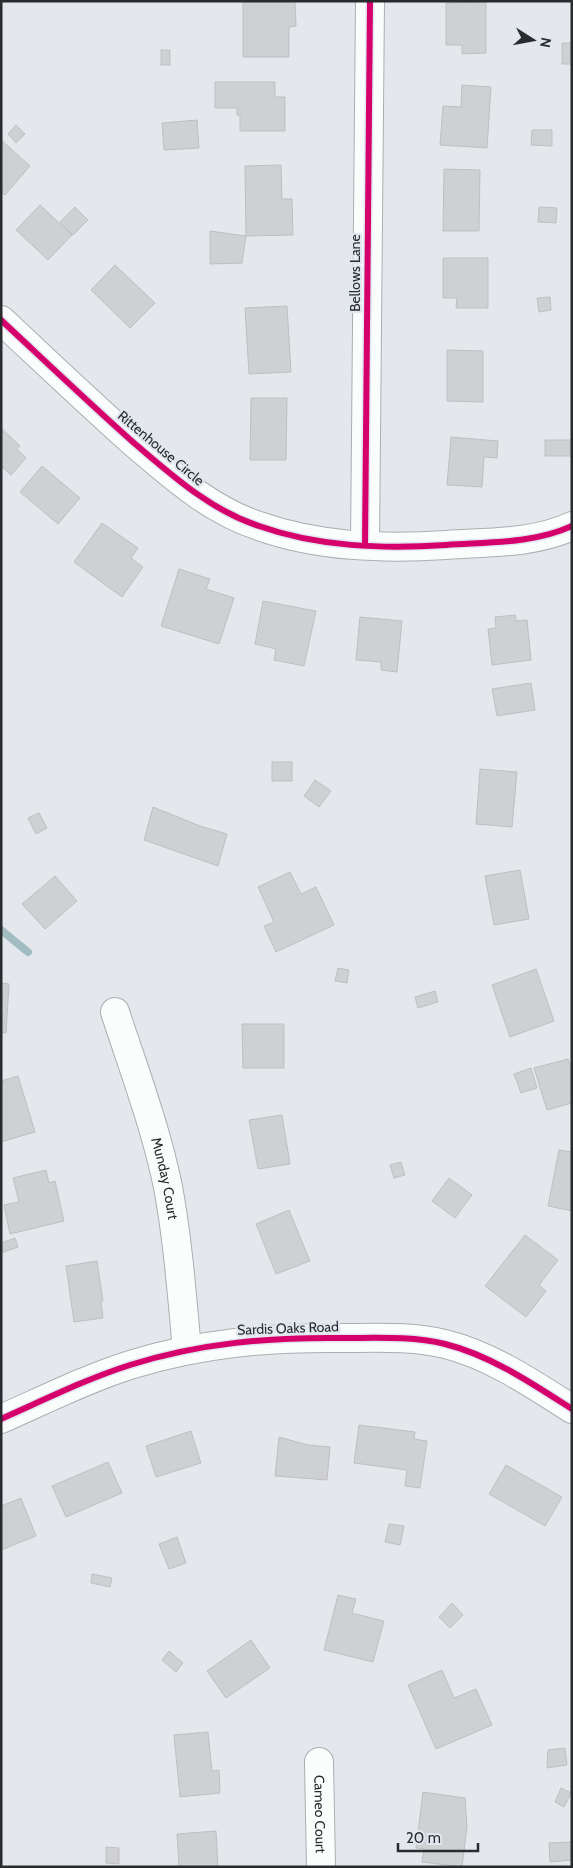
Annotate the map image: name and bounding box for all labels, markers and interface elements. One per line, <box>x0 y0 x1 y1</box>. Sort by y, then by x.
north arrow <box>508 15 558 65</box>
text: N <box>536 36 556 49</box>
street label: Bellows Lane <box>346 234 364 312</box>
street label: Rittenhouse Circle <box>114 407 208 489</box>
street label: Munday Court <box>147 1135 182 1221</box>
street label: Sardis Oaks Road <box>237 1317 339 1339</box>
street label: Cameo Court <box>310 1775 330 1854</box>
scale bar <box>398 1820 478 1852</box>
text: 20 m <box>406 1829 441 1847</box>

